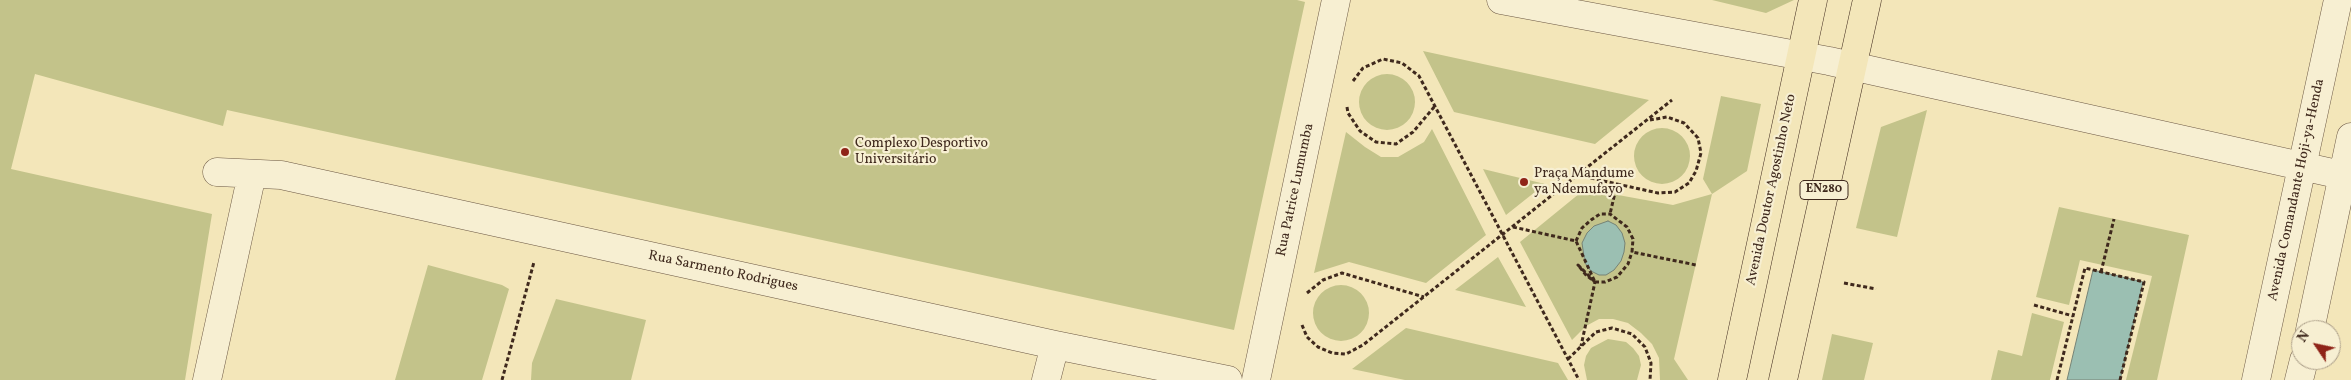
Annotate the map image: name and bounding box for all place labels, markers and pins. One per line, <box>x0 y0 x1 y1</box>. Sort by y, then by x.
place label: Complexo Desportivo Universitário <box>855 136 988 168</box>
marker: Complexo Desportivo Universitário <box>839 146 851 158</box>
place label: Praça Mandume ya Ndemufayo <box>1534 166 1634 198</box>
marker: Praça Mandume ya Ndemufayo <box>1518 176 1530 188</box>

